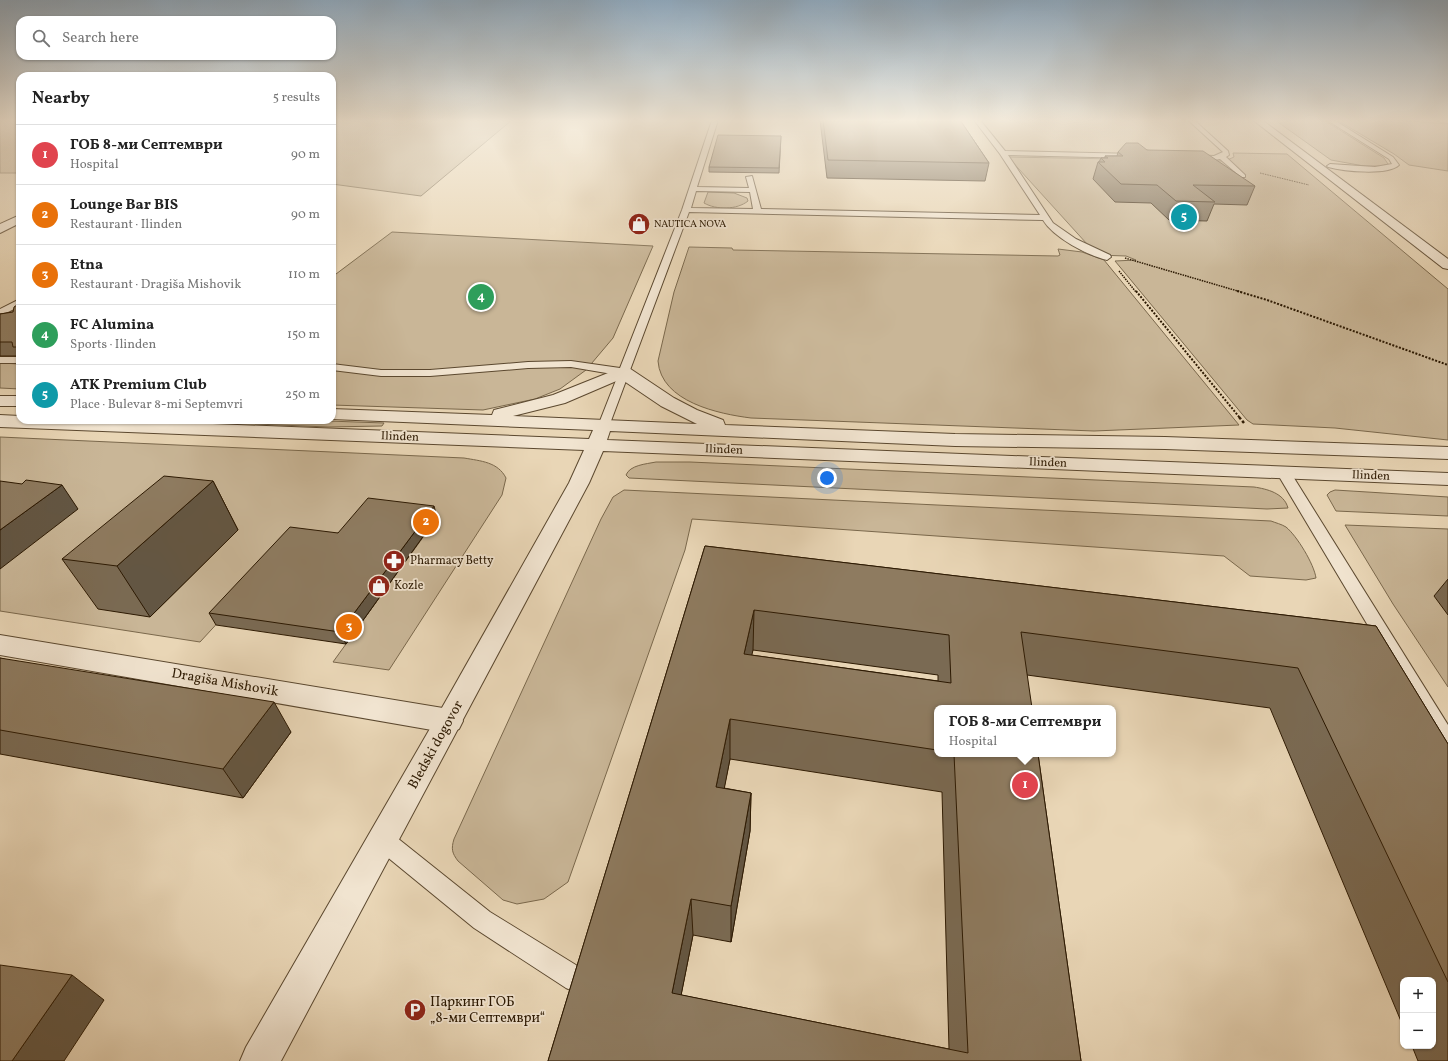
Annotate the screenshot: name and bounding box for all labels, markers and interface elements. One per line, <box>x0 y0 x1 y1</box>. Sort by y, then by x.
search box <box>16 16 336 60</box>
icon: search <box>30 27 52 49</box>
text: Search here <box>62 28 139 49</box>
text: Nearby <box>32 87 90 110</box>
text: 5 results <box>273 89 320 107</box>
text: ГОБ 8-ми Септември <box>70 135 223 156</box>
text: 1 <box>42 146 48 164</box>
text: 90 m <box>291 146 320 164</box>
text: Hospital <box>70 156 119 174</box>
text: Lounge Bar BIS <box>70 195 178 216</box>
pin: 5 <box>1171 202 1197 232</box>
text: 2 <box>42 206 48 224</box>
text: 90 m <box>291 206 320 224</box>
shop icon: NAUTICA NOVA <box>626 211 652 237</box>
text: Restaurant · Ilinden <box>70 216 182 234</box>
place label: NAUTICA NOVA <box>654 217 726 231</box>
text: Etna <box>70 255 103 276</box>
text: 3 <box>42 266 48 284</box>
text: 110 m <box>288 266 320 284</box>
text: Restaurant · Dragiša Mishovik <box>70 276 241 294</box>
pin: 4 <box>468 282 494 312</box>
text: FC Alumina <box>70 315 154 336</box>
text: 4 <box>41 326 49 344</box>
text: 150 m <box>287 326 320 344</box>
text: Sports · Ilinden <box>70 336 156 354</box>
text: ATK Premium Club <box>70 375 207 396</box>
text: 5 <box>42 386 48 404</box>
text: 250 m <box>285 386 320 404</box>
text: Place · Bulevar 8-mi Septemvri <box>70 396 243 414</box>
street label: Ilinden <box>381 428 419 446</box>
street label: Ilinden <box>705 441 743 459</box>
street label: Ilinden <box>1029 454 1067 472</box>
street label: Ilinden <box>1352 467 1390 485</box>
your location <box>817 468 837 488</box>
pin: 2 <box>413 507 439 537</box>
pharmacy icon: Pharmacy Betty <box>381 548 407 574</box>
place label: Pharmacy Betty <box>410 553 494 569</box>
shop icon: Kozle <box>366 573 392 599</box>
place label: Kozle <box>394 578 424 594</box>
pin: 3 <box>336 612 362 642</box>
street label: Dragiša Mishovik <box>170 664 280 702</box>
street label: Bledski dogovor <box>404 697 468 793</box>
popup <box>934 705 1116 757</box>
text: ГОБ 8-ми Септември <box>949 712 1101 733</box>
text: Hospital <box>949 733 997 751</box>
pin: 1 <box>1012 770 1038 800</box>
map controls <box>1400 977 1436 1049</box>
button: + <box>1400 977 1436 1013</box>
place label: Паркинг ГОБ „8-ми Септември“ <box>430 993 545 1028</box>
parking icon: Паркинг ГОБ „8-ми Септември“ <box>402 997 428 1023</box>
button: − <box>1400 1013 1436 1049</box>

